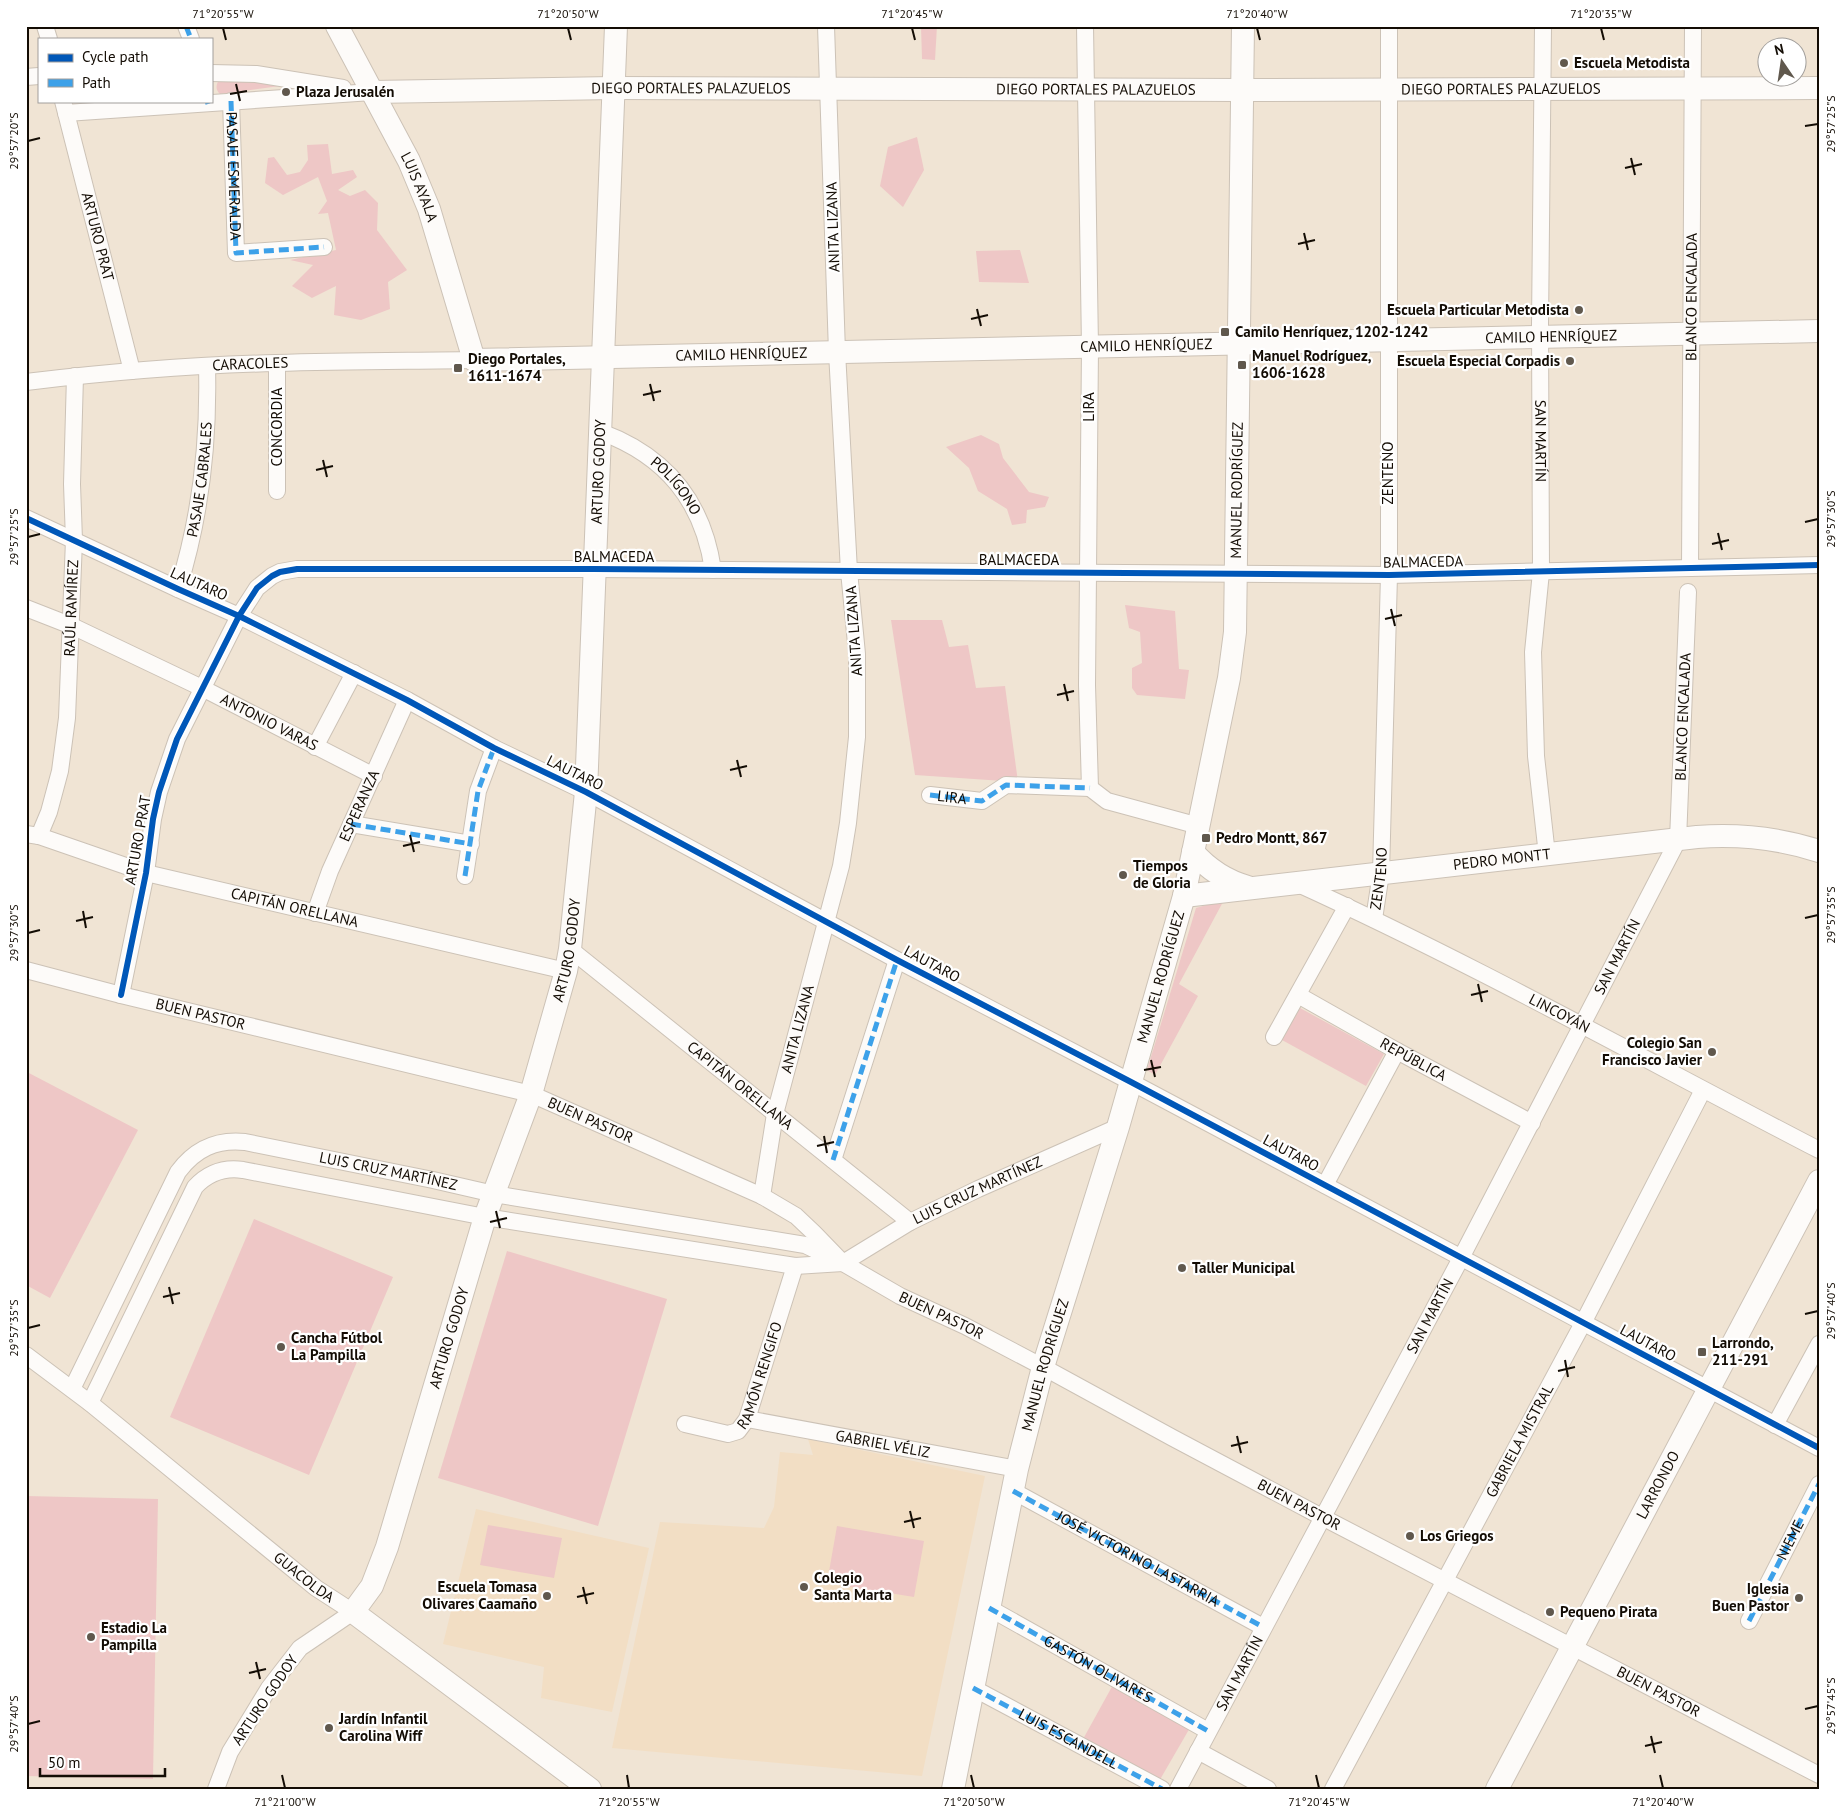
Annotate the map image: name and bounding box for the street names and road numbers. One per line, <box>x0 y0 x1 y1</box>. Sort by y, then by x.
street label: DIEGO PORTALES PALAZUELOS <box>591 78 791 98</box>
street label: DIEGO PORTALES PALAZUELOS <box>996 79 1196 99</box>
street label: DIEGO PORTALES PALAZUELOS <box>1401 79 1601 98</box>
street label: PASAJE ESMERALDA <box>222 111 246 241</box>
street label: LUIS AYALA <box>397 148 442 224</box>
street label: ANITA LIZANA <box>821 181 844 273</box>
street label: ARTURO PRAT <box>78 190 119 283</box>
street label: BLANCO ENCALADA <box>1681 233 1701 361</box>
street label: CAMILO HENRÍQUEZ <box>1485 325 1617 347</box>
street label: CAMILO HENRÍQUEZ <box>1080 334 1212 356</box>
street label: CAMILO HENRÍQUEZ <box>675 343 808 365</box>
street label: CARACOLES <box>212 353 289 374</box>
street label: CONCORDIA <box>267 387 286 466</box>
street label: LIRA <box>1079 392 1098 422</box>
street label: SAN MARTÍN <box>1531 400 1551 482</box>
street label: ARTURO GODOY <box>587 418 610 524</box>
street label: PASAJE CABRALES <box>182 421 216 539</box>
street label: MANUEL RODRÍGUEZ <box>1226 422 1247 559</box>
street label: ZENTENO <box>1378 441 1397 505</box>
street label: POLÍGONO <box>647 452 705 518</box>
street label: BALMACEDA <box>574 547 654 566</box>
street label: BALMACEDA <box>979 550 1059 569</box>
street label: BALMACEDA <box>1383 551 1464 572</box>
street label: RAÚL RAMÍREZ <box>59 559 82 657</box>
street label: LAUTARO <box>167 562 231 605</box>
street label: ANITA LIZANA <box>841 585 866 677</box>
street label: BLANCO ENCALADA <box>1670 652 1695 781</box>
street label: ANTONIO VARAS <box>218 689 321 755</box>
street label: LAUTARO <box>544 751 607 794</box>
street label: ESPERANZA <box>334 767 383 844</box>
street label: LIRA <box>936 786 968 808</box>
street label: ARTURO PRAT <box>120 793 155 886</box>
street label: PEDRO MONTT <box>1452 844 1552 874</box>
street label: ZENTENO <box>1366 847 1391 911</box>
street label: CAPITÁN ORELLANA <box>229 883 361 931</box>
street label: ARTURO GODOY <box>548 897 584 1004</box>
street label: MANUEL RODRÍGUEZ <box>1132 909 1188 1045</box>
street label: SAN MARTÍN <box>1589 916 1644 998</box>
street label: LAUTARO <box>901 941 964 986</box>
street label: ANITA LIZANA <box>776 982 818 1075</box>
street label: LINCOYÁN <box>1526 989 1593 1037</box>
street label: BUEN PASTOR <box>154 994 247 1034</box>
street label: REPÚBLICA <box>1377 1033 1450 1085</box>
street label: CAPITÁN ORELLANA <box>683 1037 797 1133</box>
street label: BUEN PASTOR <box>545 1093 637 1147</box>
street label: LAUTARO <box>1260 1130 1323 1175</box>
street label: LUIS CRUZ MARTÍNEZ <box>318 1147 459 1194</box>
street label: LUIS CRUZ MARTÍNEZ <box>910 1152 1045 1228</box>
street label: SAN MARTÍN <box>1402 1275 1457 1357</box>
street label: ARTURO GODOY <box>425 1284 473 1391</box>
street label: BUEN PASTOR <box>896 1287 987 1343</box>
street label: MANUEL RODRÍGUEZ <box>1017 1297 1073 1433</box>
street label: RAMÓN RENGIFO <box>733 1319 786 1433</box>
street label: LAUTARO <box>1617 1320 1680 1365</box>
street label: GABRIELA MISTRAL <box>1481 1381 1558 1501</box>
street label: GABRIEL VÉLIZ <box>834 1426 932 1462</box>
street label: LARRONDO <box>1632 1447 1683 1522</box>
street label: BUEN PASTOR <box>1254 1475 1344 1534</box>
street label: JOSÉ VICTORINO LASTARRIA <box>1052 1506 1223 1610</box>
street label: NIEME <box>1772 1517 1808 1563</box>
street label: GUACOLDA <box>270 1547 338 1606</box>
street label: GASTÓN OLIVARES <box>1040 1631 1156 1707</box>
street label: SAN MARTÍN <box>1211 1632 1267 1714</box>
street label: ARTURO GODOY <box>227 1650 302 1748</box>
street label: BUEN PASTOR <box>1614 1662 1704 1721</box>
street label: LUIS ESCANDELL <box>1015 1704 1122 1773</box>

